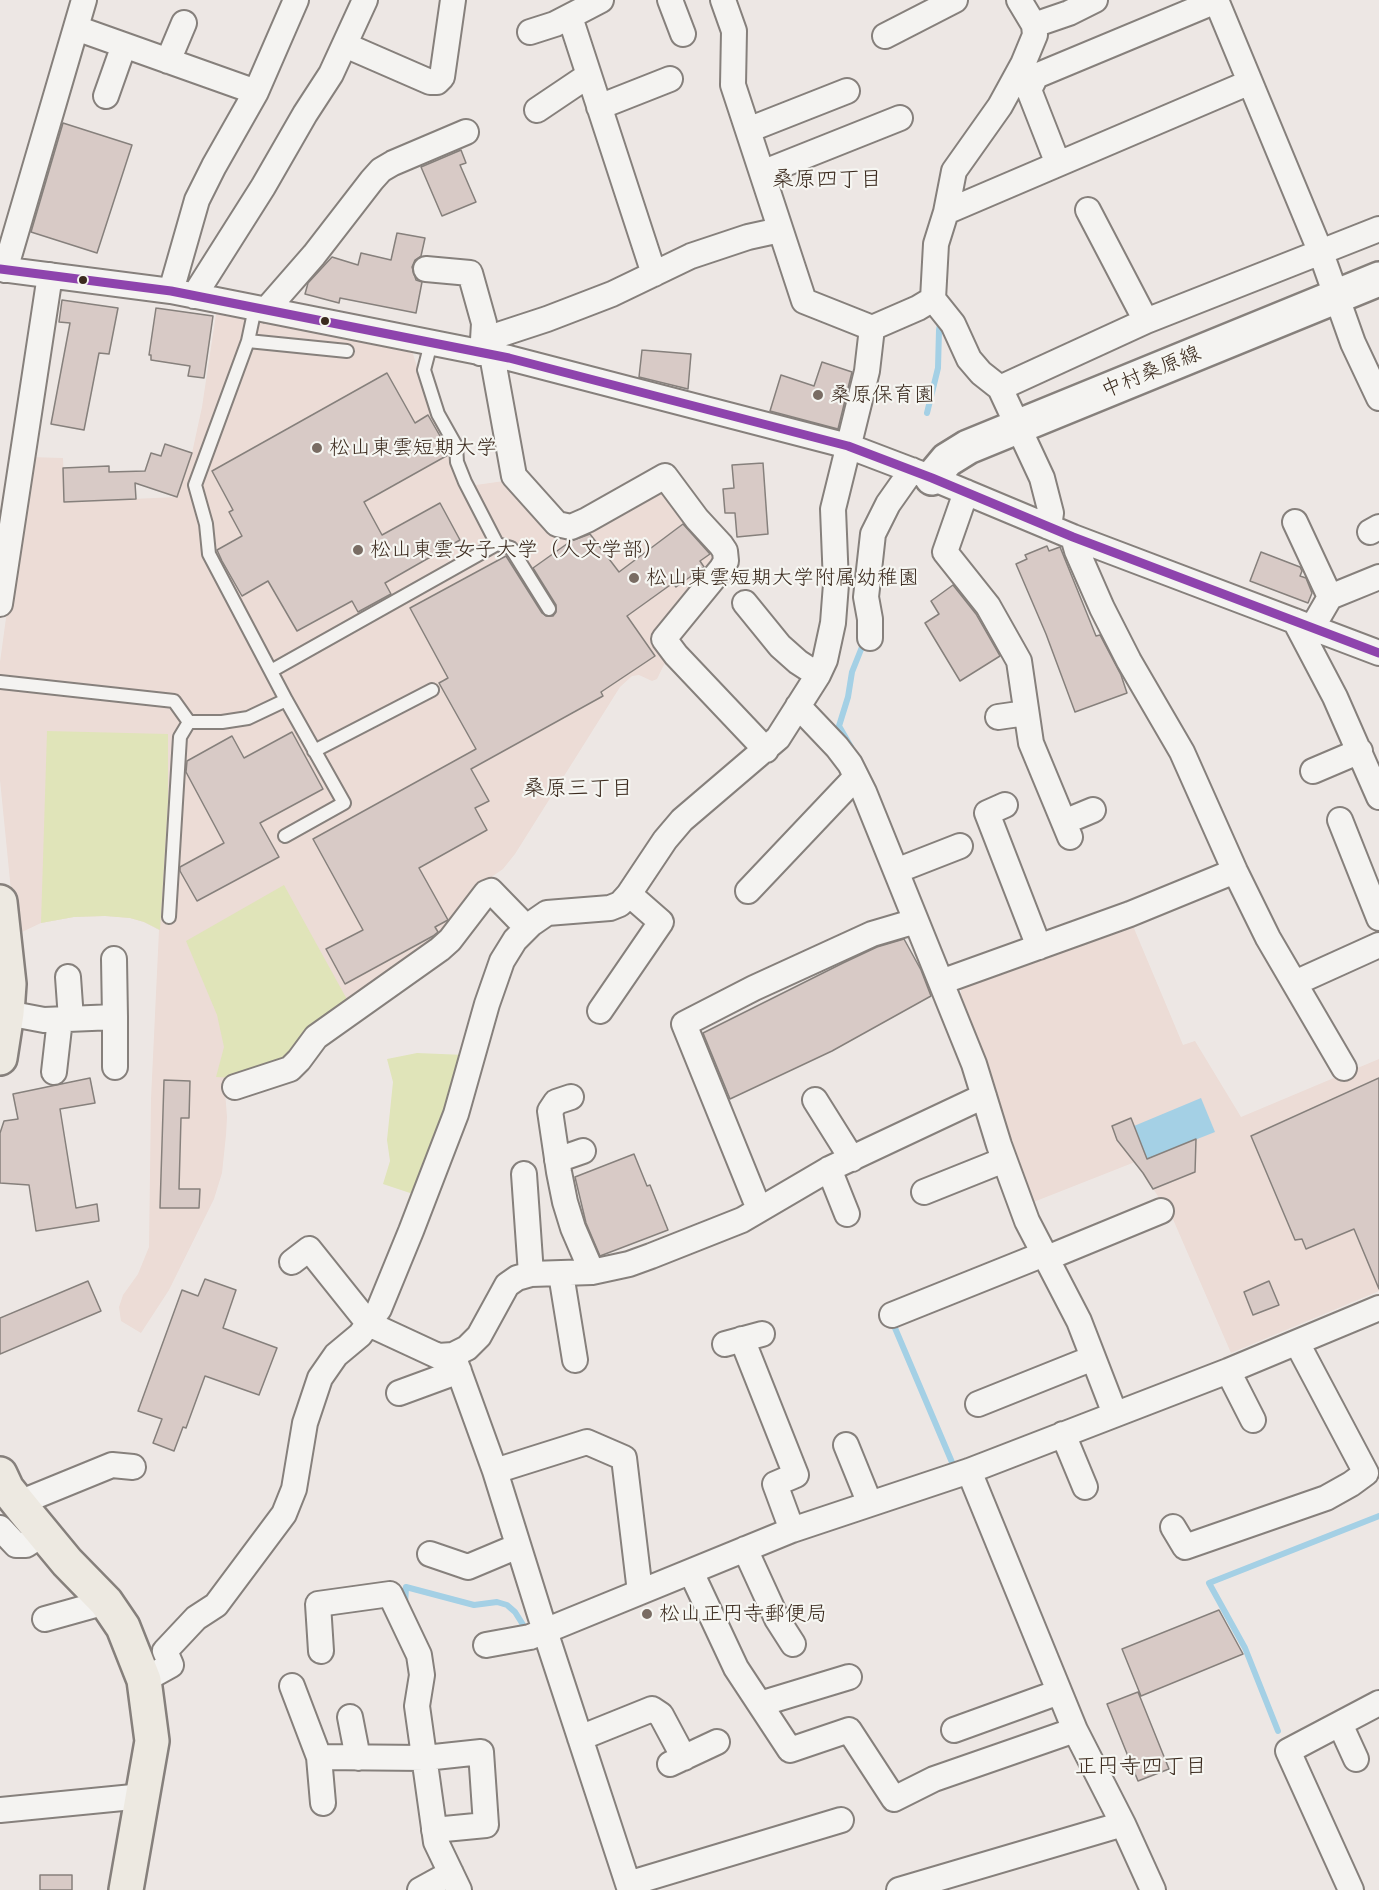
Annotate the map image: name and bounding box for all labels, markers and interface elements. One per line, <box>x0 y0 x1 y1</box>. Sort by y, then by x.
district label: 桑原四丁目 <box>772 167 882 193</box>
unlabelled marker <box>77 274 89 286</box>
unlabelled marker <box>319 315 331 327</box>
street label: 中村桑原線 <box>1098 341 1204 403</box>
place label: 桑原保育園 <box>830 382 935 408</box>
marker: 桑原保育園 <box>811 388 825 402</box>
place label: 松山東雲短期大学 <box>329 435 497 461</box>
marker: 松山東雲短期大学 <box>310 441 324 455</box>
place label: 松山東雲女子大学（人文学部） <box>370 537 664 563</box>
marker: 松山東雲女子大学（人文学部） <box>351 543 365 557</box>
place label: 松山東雲短期大学附属幼稚園 <box>646 565 919 591</box>
marker: 松山東雲短期大学附属幼稚園 <box>627 571 641 585</box>
district label: 桑原三丁目 <box>523 776 633 802</box>
place label: 松山正円寺郵便局 <box>659 1601 827 1627</box>
marker: 松山正円寺郵便局 <box>640 1607 654 1621</box>
district label: 正円寺四丁目 <box>1075 1754 1207 1780</box>

